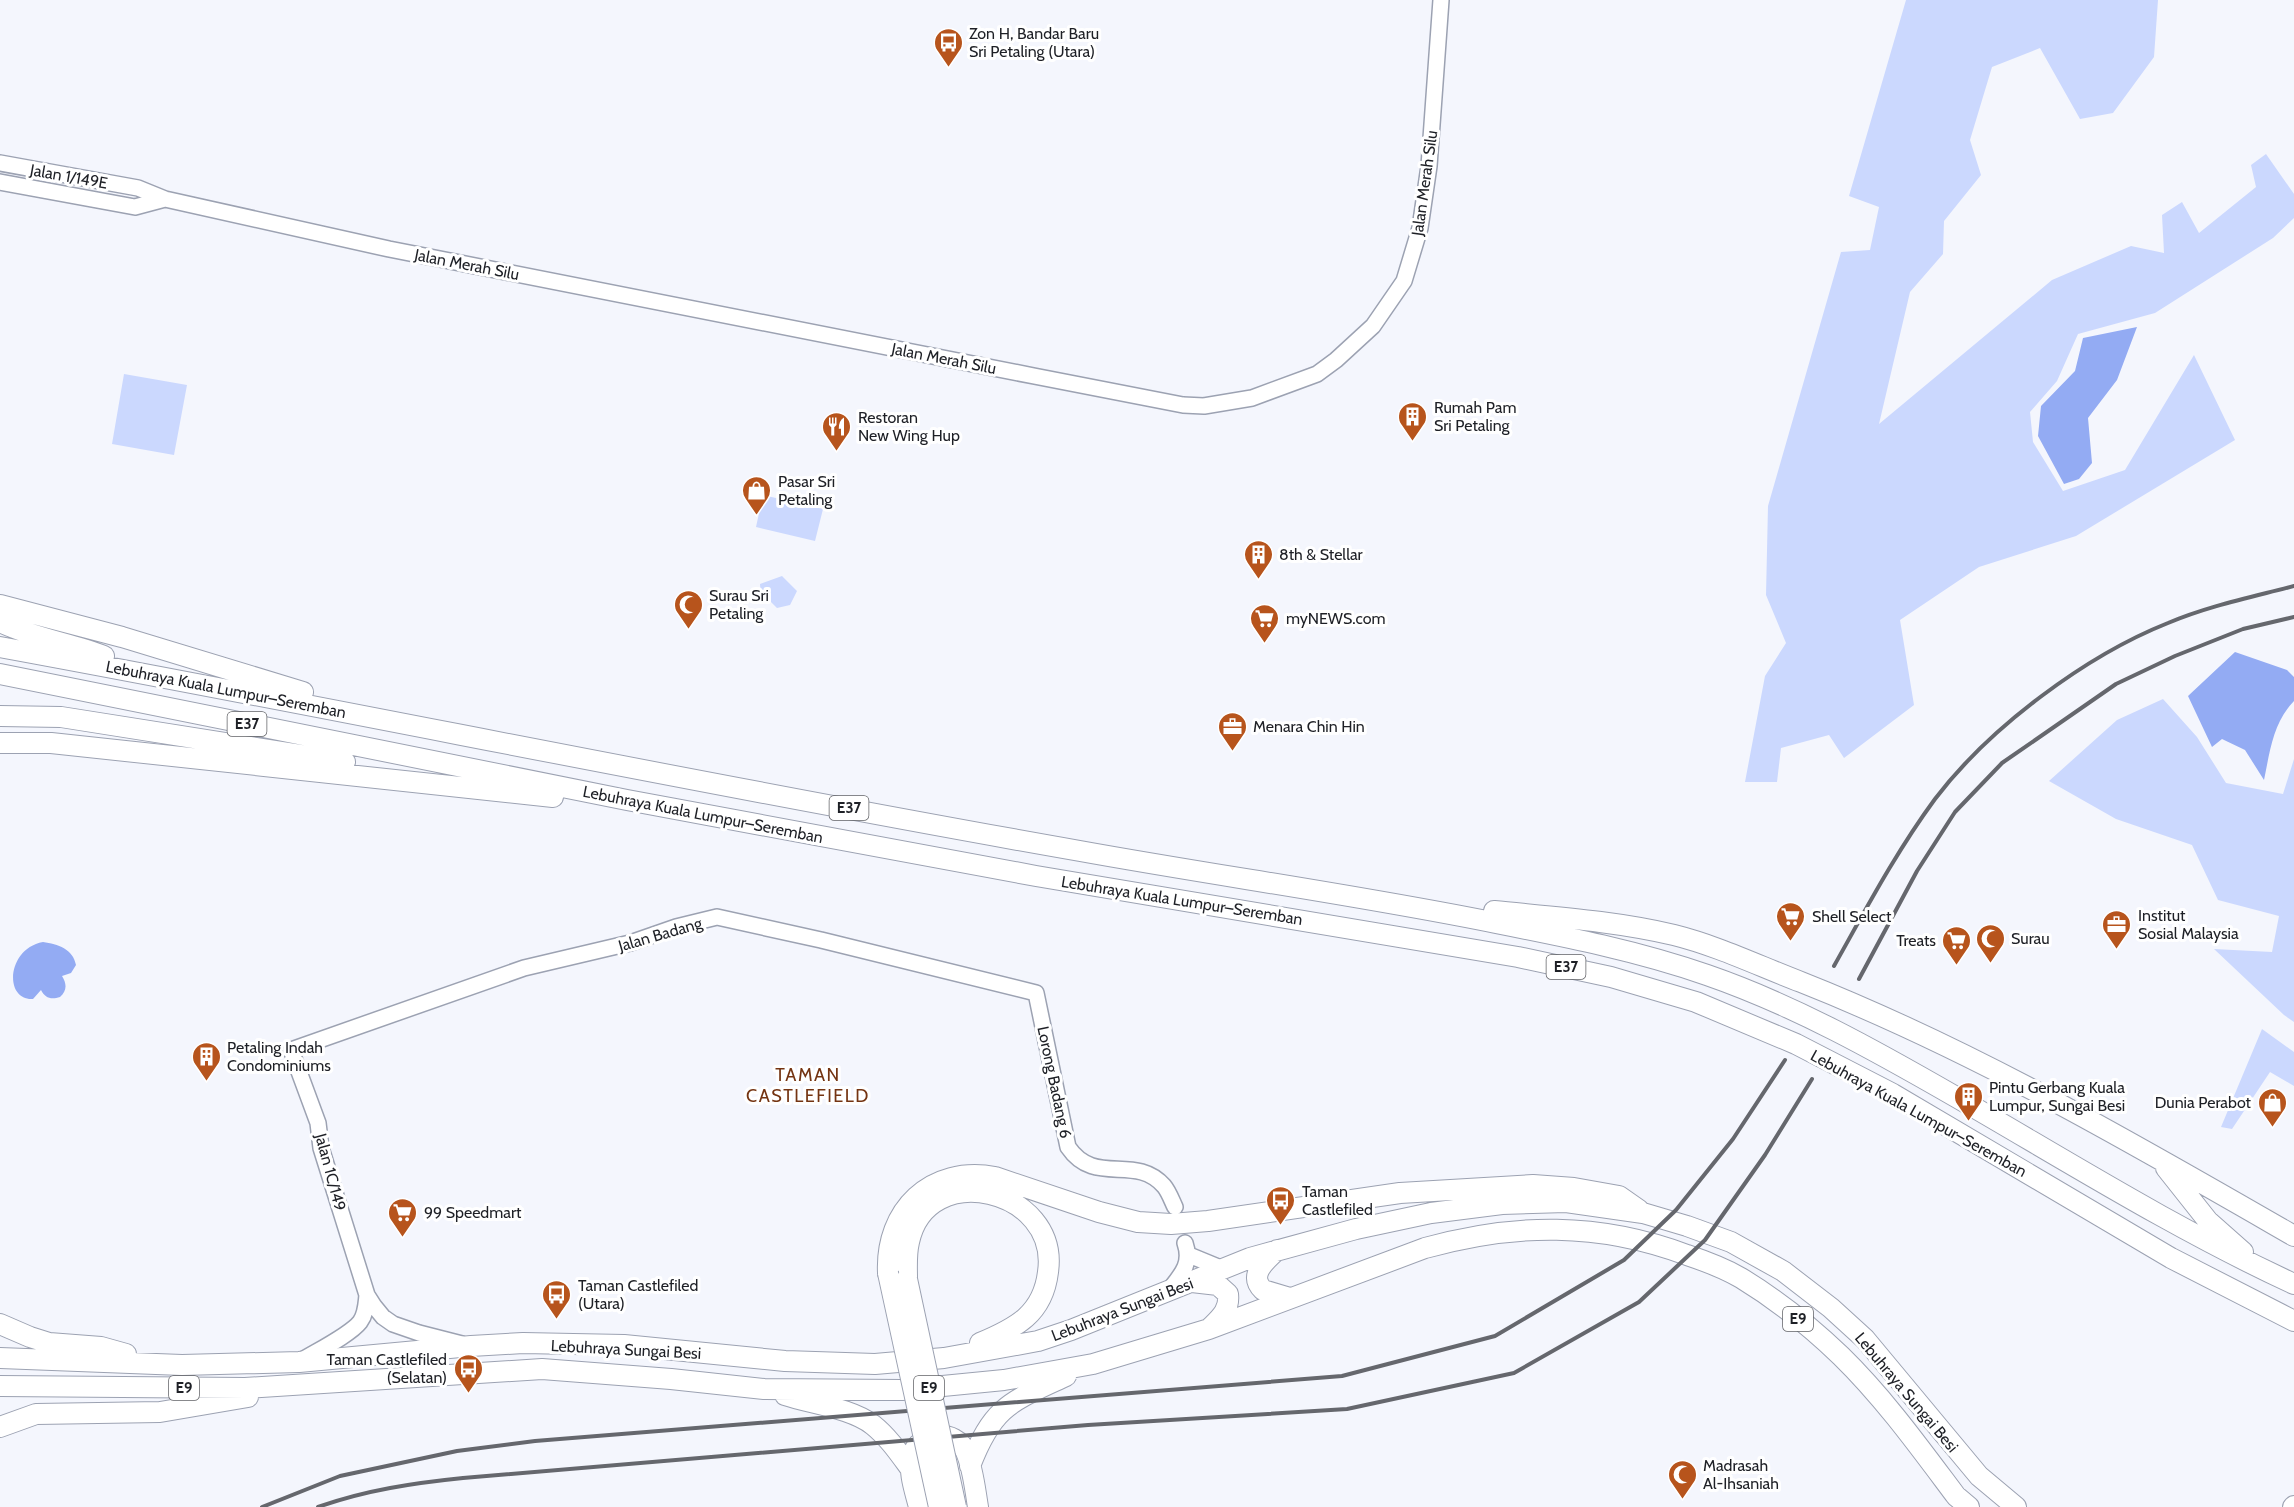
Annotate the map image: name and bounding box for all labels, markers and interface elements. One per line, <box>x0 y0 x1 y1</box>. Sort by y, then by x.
place label: Zon H, Bandar Baru Sri Petaling (Utara) <box>969 24 1099 61</box>
bus stop icon: Zon H, Bandar Baru Sri Petaling (Utara) <box>932 26 964 68</box>
street label: Jalan Merah Silu <box>1408 129 1441 238</box>
street label: Jalan 1/149E <box>28 160 109 193</box>
street label: Jalan Merah Silu <box>412 245 521 284</box>
street label: Jalan Merah Silu <box>889 339 998 378</box>
place label: Rumah Pam Sri Petaling <box>1434 398 1516 435</box>
building icon: Rumah Pam Sri Petaling <box>1397 400 1429 442</box>
place label: Restoran New Wing Hup <box>858 408 960 445</box>
restaurant icon: Restoran New Wing Hup <box>821 410 853 452</box>
place label: Pasar Sri Petaling <box>778 472 835 509</box>
shop icon: Pasar Sri Petaling <box>741 474 773 516</box>
building icon: 8th & Stellar <box>1242 538 1274 580</box>
place label: 8th & Stellar <box>1279 545 1364 564</box>
place label: Surau Sri Petaling <box>709 586 769 623</box>
mosque icon: Surau Sri Petaling <box>672 588 704 630</box>
supermarket icon: myNEWS.com <box>1249 602 1281 644</box>
place label: myNEWS.com <box>1286 609 1386 628</box>
street label: Lebuhraya Kuala Lumpur–Seremban <box>104 657 348 722</box>
office icon: Menara Chin Hin <box>1216 710 1248 752</box>
road number: E37 <box>228 712 266 736</box>
place label: Menara Chin Hin <box>1253 717 1365 736</box>
street label: Lebuhraya Kuala Lumpur–Seremban <box>581 782 825 847</box>
road number: E37 <box>830 796 868 820</box>
street label: Lebuhraya Kuala Lumpur–Seremban <box>1060 872 1304 929</box>
supermarket icon: Shell Select <box>1775 900 1807 942</box>
place label: Institut Sosial Malaysia <box>2138 906 2239 943</box>
place label: Shell Select <box>1812 907 1892 926</box>
office icon: Institut Sosial Malaysia <box>2101 908 2133 950</box>
street label: Jalan Badang <box>615 913 705 956</box>
mosque icon: Surau <box>1974 922 2006 964</box>
supermarket icon: Treats <box>1941 924 1973 966</box>
place label: Surau <box>2011 929 2050 948</box>
place label: Treats <box>1896 931 1936 950</box>
road number: E37 <box>1546 955 1586 979</box>
street label: Lorong Badang 6 <box>1033 1024 1076 1140</box>
place label: Petaling Indah Condominiums <box>227 1038 331 1075</box>
building icon: Petaling Indah Condominiums <box>190 1040 222 1082</box>
street label: Lebuhraya Kuala Lumpur–Seremban <box>1807 1046 2030 1181</box>
district label: TAMAN CASTLEFIELD <box>746 1064 870 1107</box>
place label: Pintu Gerbang Kuala Lumpur, Sungai Besi <box>1989 1078 2125 1115</box>
building icon: Pintu Gerbang Kuala Lumpur, Sungai Besi <box>1952 1080 1984 1122</box>
shop icon: Dunia Perabot <box>2256 1086 2288 1128</box>
place label: Dunia Perabot <box>2155 1093 2252 1112</box>
street label: Jalan 1C/149 <box>311 1130 350 1213</box>
place label: Taman Castlefiled <box>1302 1182 1373 1219</box>
bus stop icon: Taman Castlefiled <box>1265 1184 1297 1226</box>
supermarket icon: 99 Speedmart <box>387 1196 419 1238</box>
place label: 99 Speedmart <box>424 1203 522 1222</box>
street label: Lebuhraya Sungai Besi <box>1049 1274 1196 1345</box>
place label: Taman Castlefiled (Utara) <box>578 1276 698 1313</box>
bus stop icon: Taman Castlefiled (Utara) <box>541 1278 573 1320</box>
road number: E9 <box>1783 1307 1813 1331</box>
street label: Lebuhraya Sungai Besi <box>1851 1329 1962 1456</box>
street label: Lebuhraya Sungai Besi <box>550 1336 702 1363</box>
place label: Taman Castlefiled (Selatan) <box>327 1350 447 1387</box>
bus stop icon: Taman Castlefiled (Selatan) <box>452 1352 484 1394</box>
road number: E9 <box>169 1376 199 1400</box>
road number: E9 <box>914 1376 944 1400</box>
place label: Madrasah Al-Ihsaniah <box>1703 1456 1779 1493</box>
mosque icon: Madrasah Al-Ihsaniah <box>1666 1458 1698 1500</box>

